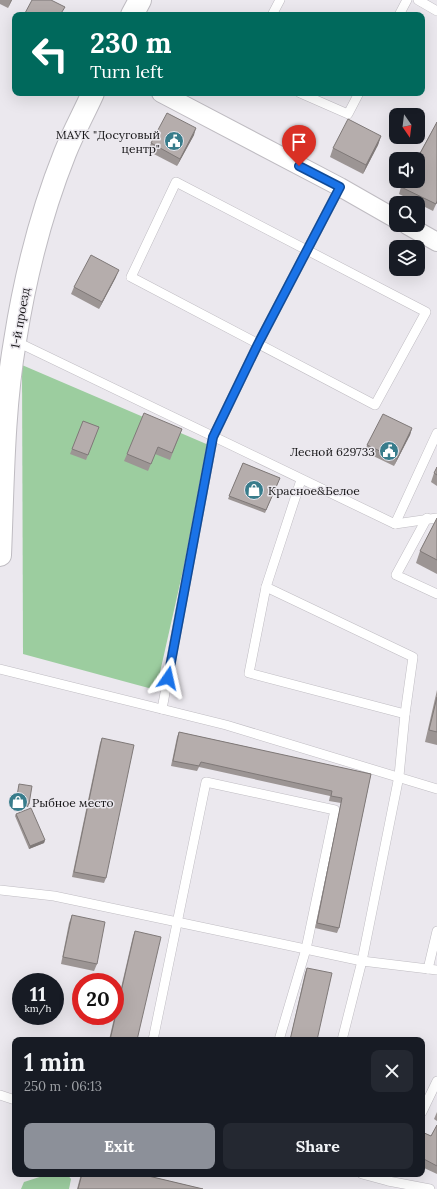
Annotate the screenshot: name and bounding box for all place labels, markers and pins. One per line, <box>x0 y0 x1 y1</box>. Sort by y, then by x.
pin <box>282 125 316 166</box>
place label: МАУК "Досуговый центр" <box>56 127 160 156</box>
public building icon: МАУК "Досуговый центр" <box>163 130 185 152</box>
public building icon: Лесной 629733 <box>378 440 400 462</box>
place label: Лесной 629733 <box>290 444 375 459</box>
shop icon: Красное&Белое <box>243 479 265 501</box>
place label: Красное&Белое <box>268 483 360 498</box>
shop icon: Рыбное место <box>7 791 29 813</box>
place label: Рыбное место <box>32 795 114 810</box>

